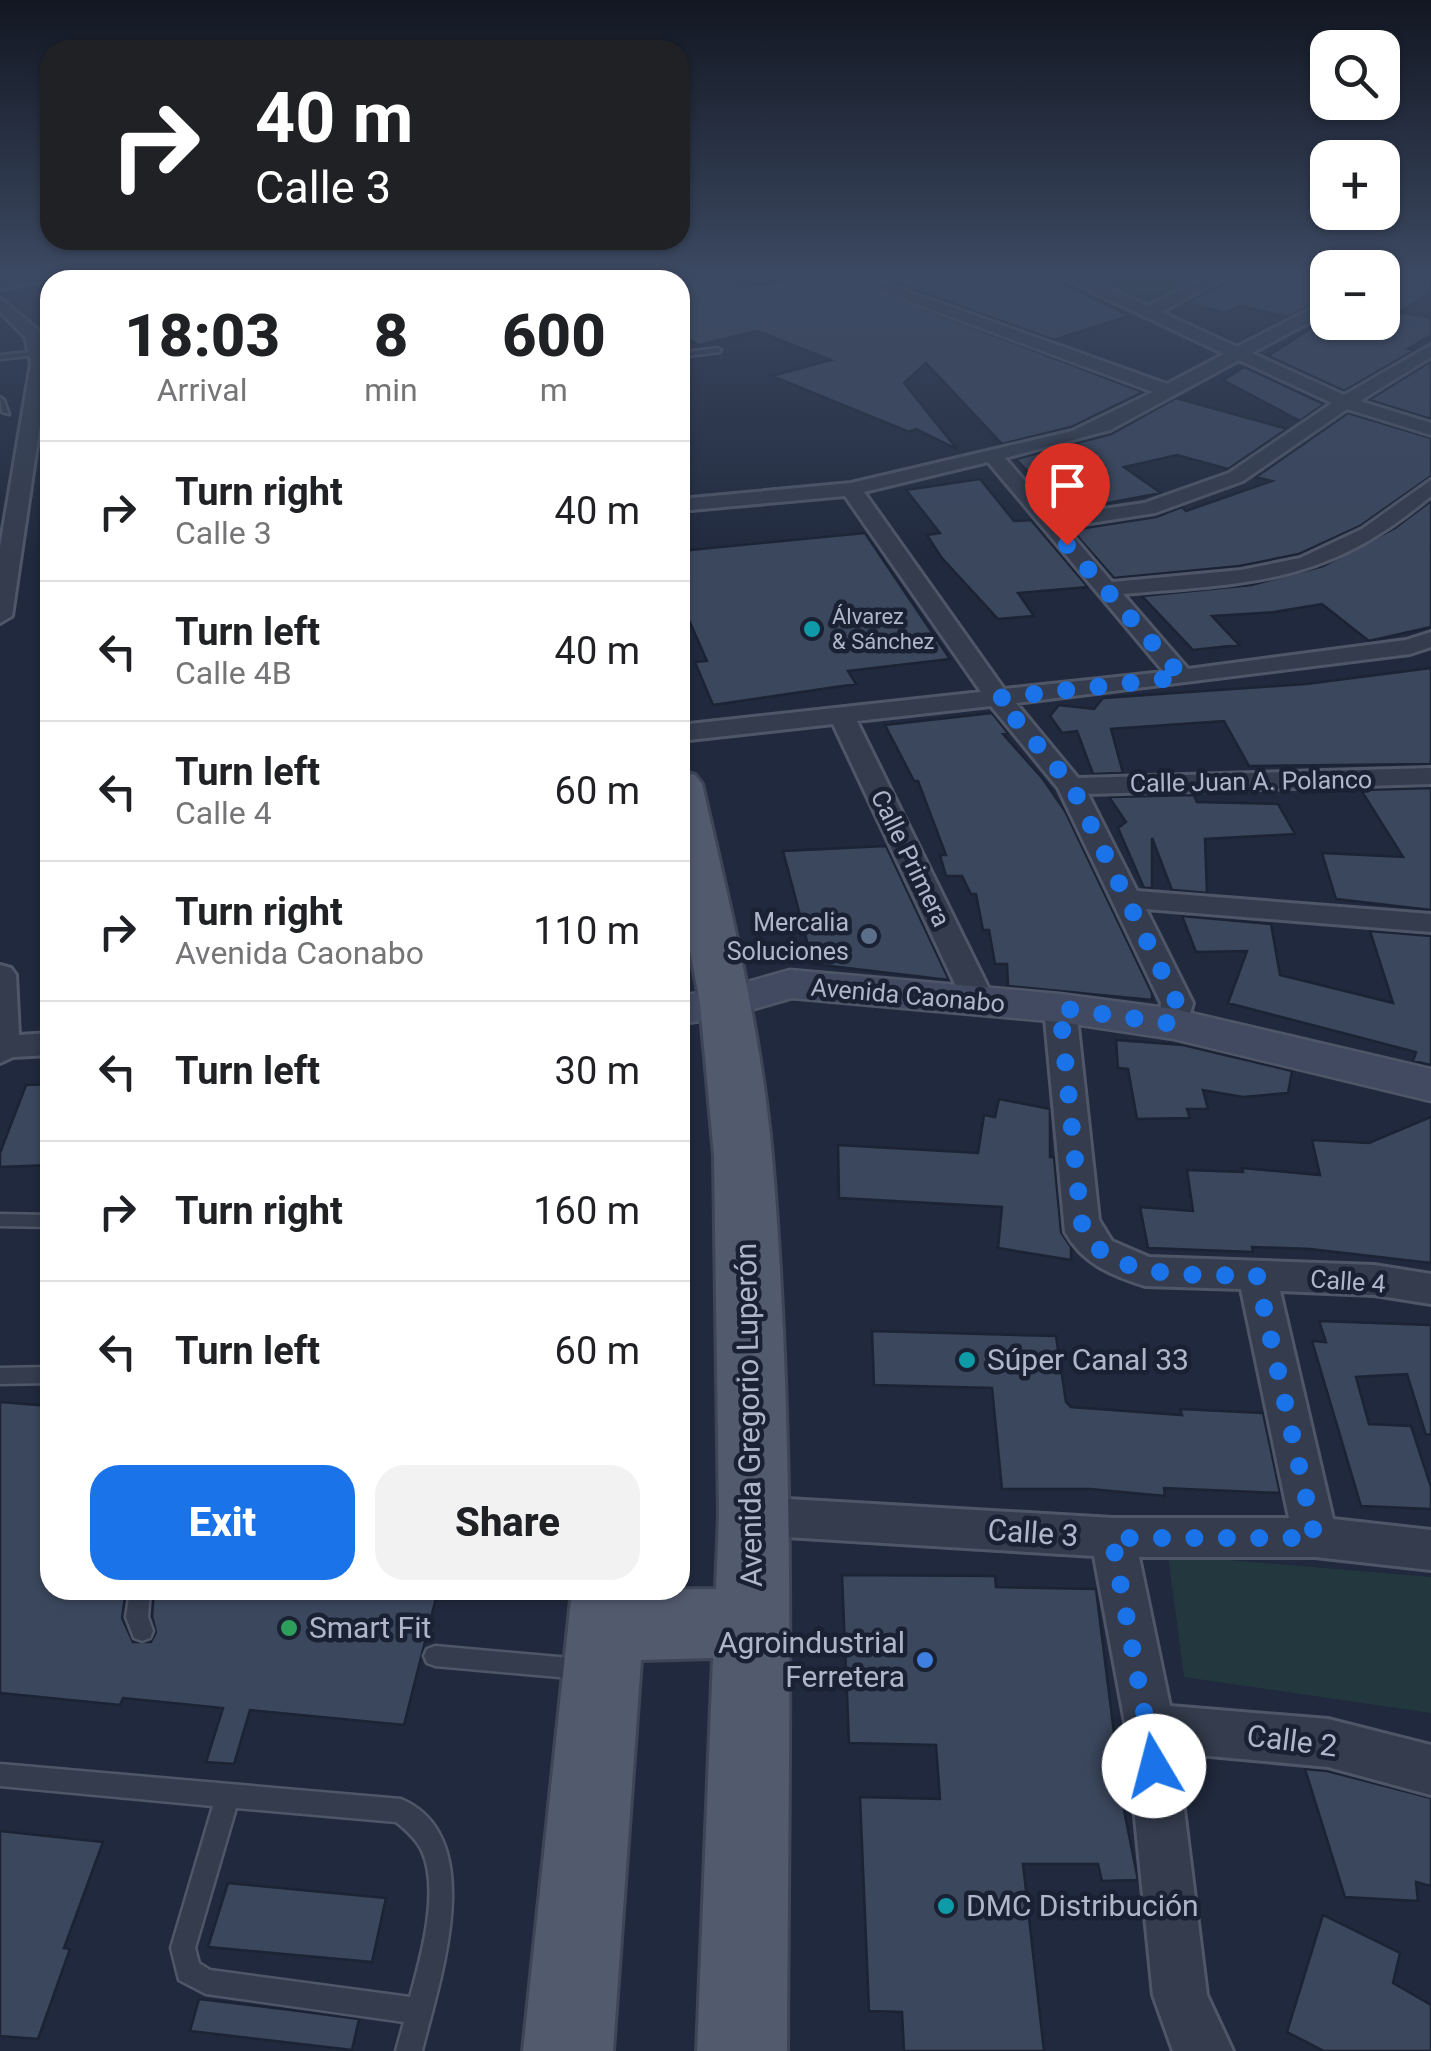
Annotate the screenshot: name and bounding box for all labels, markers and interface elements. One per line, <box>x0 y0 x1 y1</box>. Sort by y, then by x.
map controls <box>1310 30 1400 340</box>
button: search <box>1310 30 1400 120</box>
text: 40 m <box>255 77 413 159</box>
icon: right <box>90 80 220 210</box>
button: + <box>1310 140 1400 230</box>
text: Calle 3 <box>255 161 391 214</box>
button: − <box>1310 250 1400 340</box>
text: 18:03 <box>124 300 280 371</box>
text: 8 <box>374 300 408 371</box>
text: 600 <box>502 300 606 371</box>
text: Arrival <box>157 371 248 409</box>
text: min <box>364 371 418 409</box>
text: m <box>540 371 568 409</box>
pin <box>1025 443 1110 546</box>
icon: arrive <box>1040 458 1095 513</box>
text: Turn right <box>175 470 343 514</box>
icon: right <box>90 484 145 539</box>
text: 40 m <box>555 489 640 533</box>
text: Calle 3 <box>175 514 272 552</box>
place label: Álvarez & Sánchez <box>832 604 935 654</box>
text: Turn left <box>175 610 320 654</box>
marker: Álvarez & Sánchez <box>801 618 823 640</box>
icon: left <box>90 624 145 679</box>
text: 40 m <box>555 629 640 673</box>
text: Calle 4B <box>175 654 292 692</box>
text: Turn left <box>175 750 320 794</box>
icon: left <box>90 764 145 819</box>
street label: Calle Juan A. Polanco <box>1130 765 1372 798</box>
text: 60 m <box>555 769 640 813</box>
street label: Calle Primera <box>865 785 956 931</box>
text: Calle 4 <box>175 794 272 832</box>
text: Turn right <box>175 890 343 934</box>
icon: right <box>90 904 145 959</box>
place label: Mercalia Soluciones <box>727 908 849 966</box>
text: 110 m <box>533 909 640 953</box>
marker: Mercalia Soluciones <box>858 925 880 947</box>
text: Avenida Caonabo <box>175 934 424 972</box>
street label: Avenida Caonabo <box>810 973 1006 1018</box>
icon: left <box>90 1044 145 1099</box>
text: Turn left <box>175 1049 320 1093</box>
text: 30 m <box>555 1049 640 1093</box>
icon: right <box>90 1184 145 1239</box>
text: Turn right <box>175 1189 343 1233</box>
text: 160 m <box>533 1189 640 1233</box>
street label: Avenida Gregorio Luperón <box>728 1243 769 1587</box>
street label: Calle 4 <box>1309 1264 1387 1299</box>
icon: left <box>90 1324 145 1379</box>
text: Turn left <box>175 1329 320 1373</box>
text: 60 m <box>555 1329 640 1373</box>
place label: Súper Canal 33 <box>987 1342 1189 1377</box>
marker: Súper Canal 33 <box>956 1349 978 1371</box>
button: Exit <box>90 1465 355 1580</box>
button: Share <box>375 1465 640 1580</box>
street label: Calle 3 <box>987 1512 1079 1553</box>
place label: Smart Fit <box>309 1610 431 1645</box>
marker: Smart Fit <box>278 1617 300 1639</box>
place label: Agroindustrial Ferretera <box>718 1625 905 1694</box>
marker: Agroindustrial Ferretera <box>914 1649 936 1671</box>
position arrow <box>1102 1714 1206 1818</box>
street label: Calle 2 <box>1245 1718 1339 1763</box>
place label: DMC Distribución <box>966 1888 1199 1923</box>
marker: DMC Distribución <box>935 1895 957 1917</box>

